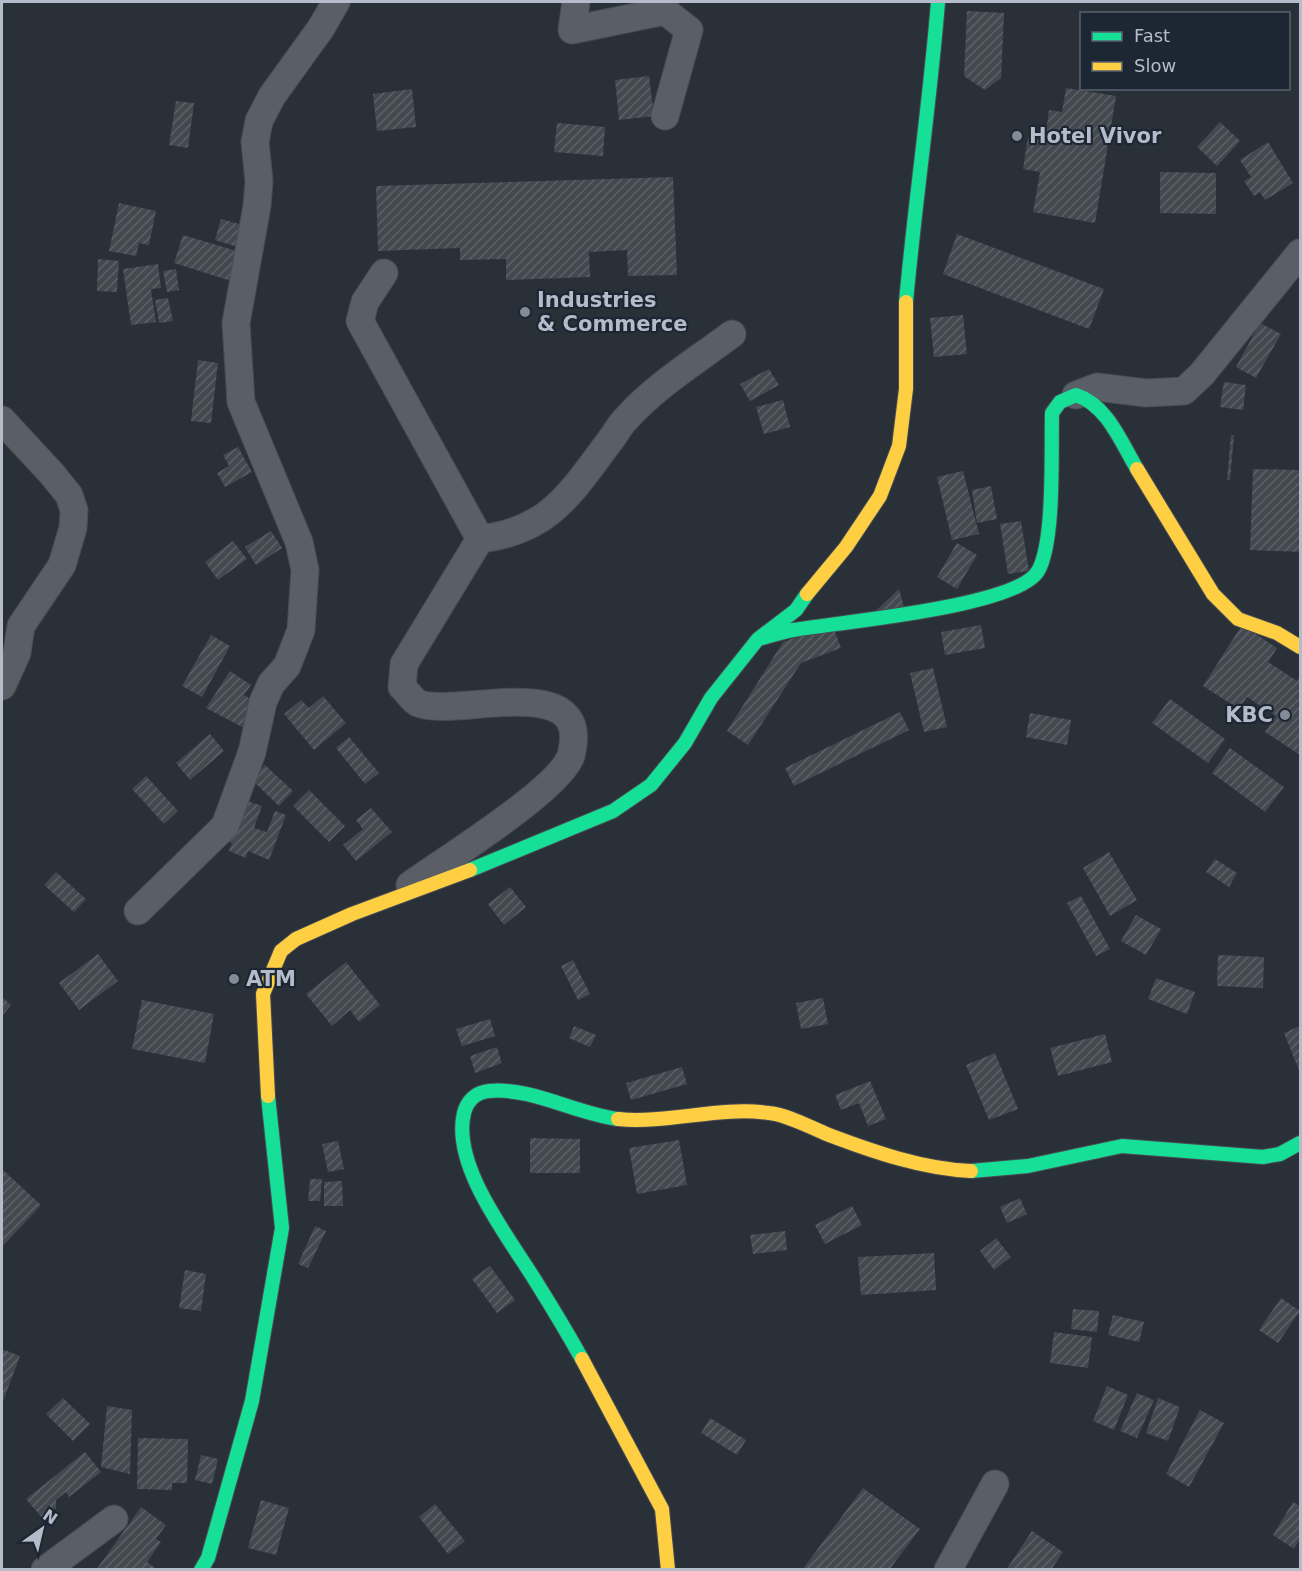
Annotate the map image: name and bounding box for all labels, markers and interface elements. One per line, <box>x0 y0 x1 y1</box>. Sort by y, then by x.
legend <box>1080 12 1290 90</box>
text: Fast <box>1134 25 1170 46</box>
text: Slow <box>1134 55 1176 76</box>
place label: Hotel Vivor <box>1029 124 1162 148</box>
marker: Hotel Vivor <box>1010 129 1024 143</box>
place label: Industries & Commerce <box>537 288 688 336</box>
marker: Industries & Commerce <box>518 305 532 319</box>
place label: KBC <box>1225 703 1273 727</box>
marker: KBC <box>1278 708 1292 722</box>
place label: ATM <box>246 967 296 991</box>
marker: ATM <box>227 972 241 986</box>
north arrow <box>12 1499 72 1559</box>
text: N <box>39 1505 61 1529</box>

